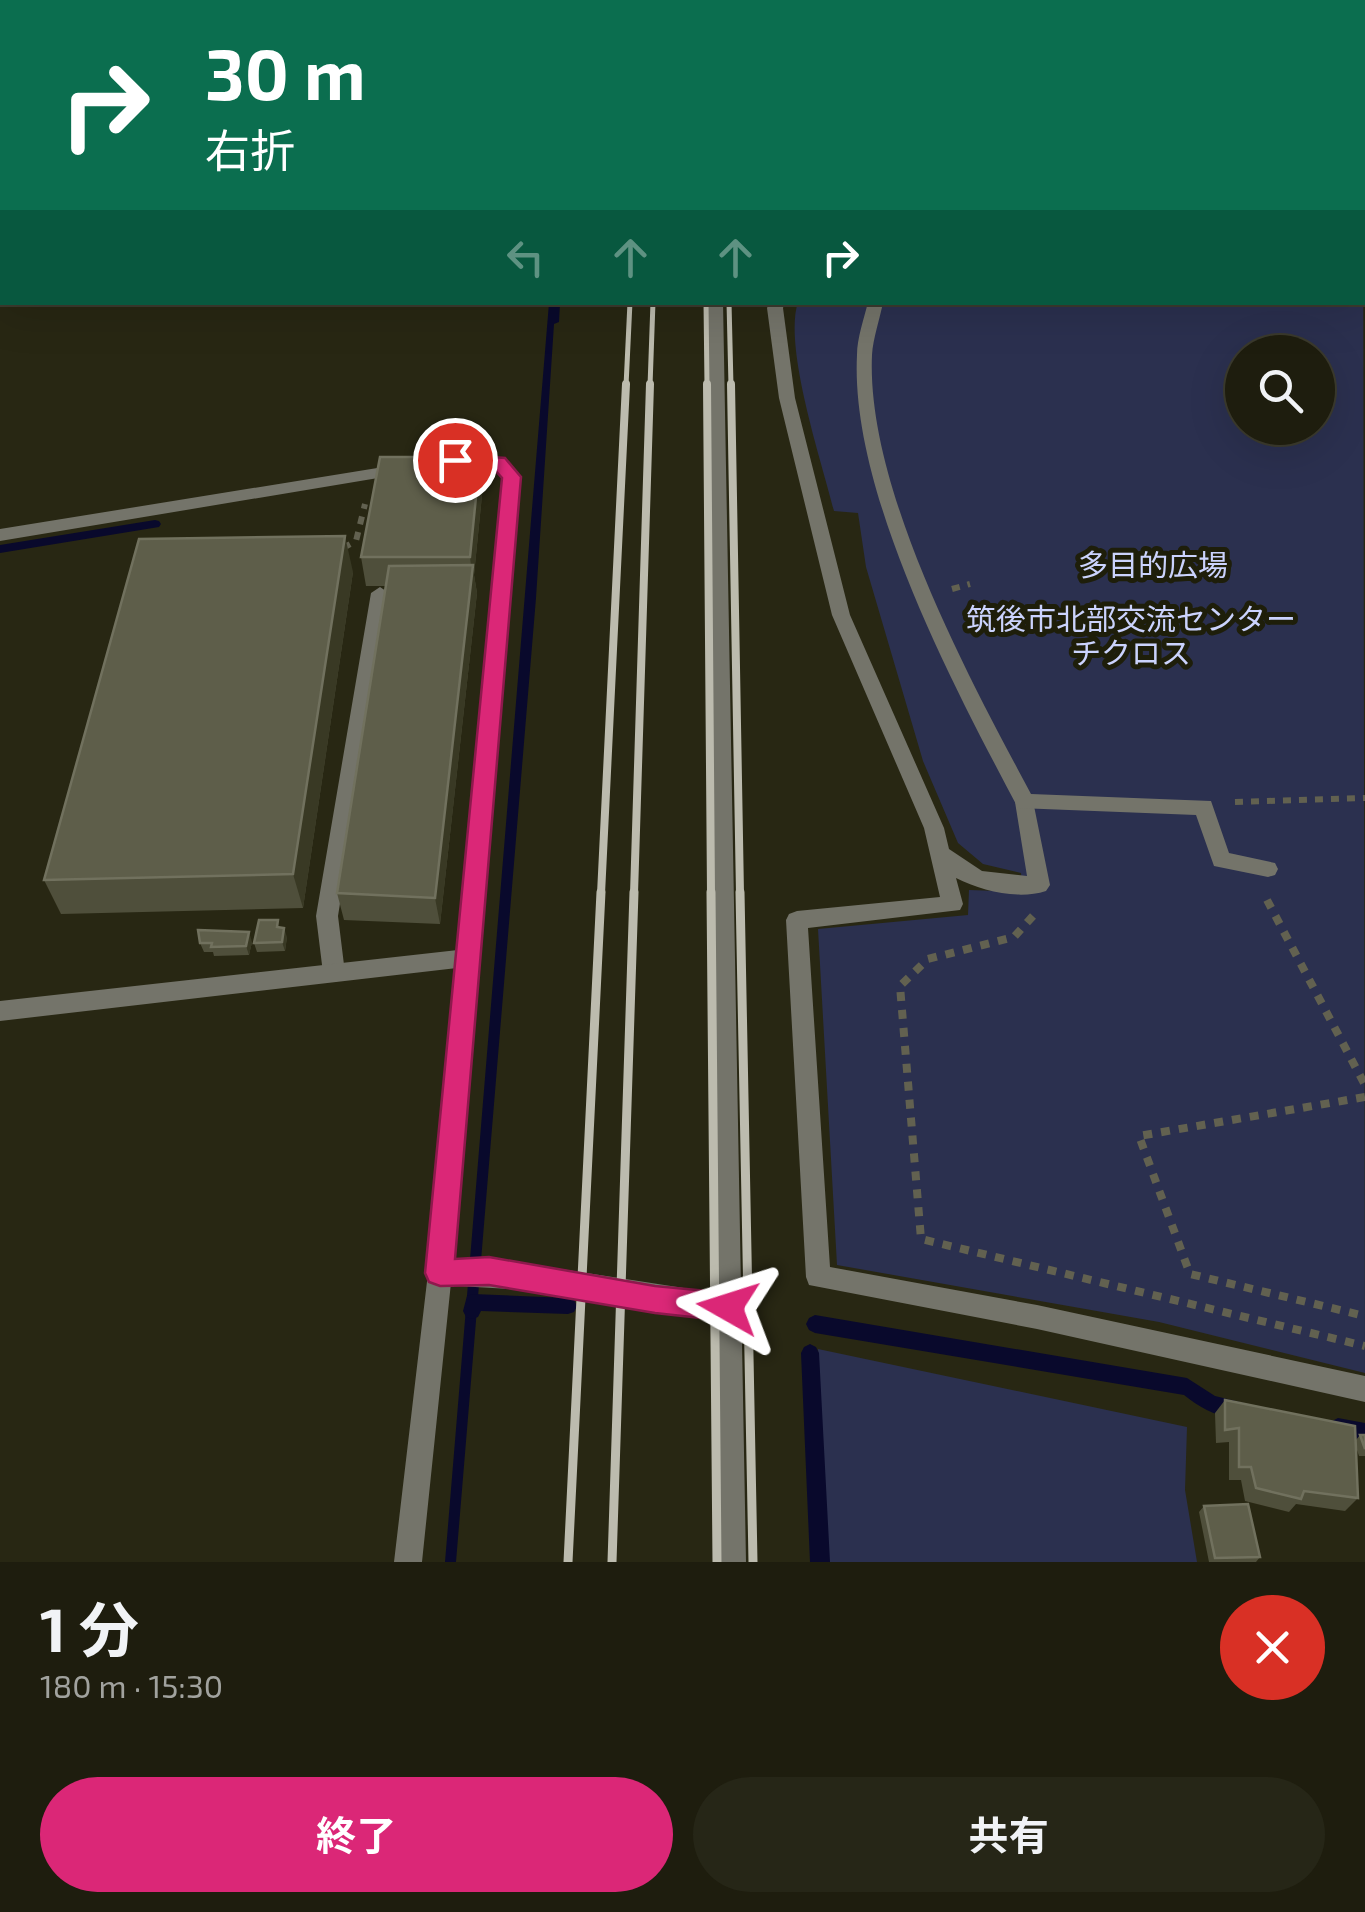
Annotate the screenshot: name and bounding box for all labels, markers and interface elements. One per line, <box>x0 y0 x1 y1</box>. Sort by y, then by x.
text: 30 m <box>205 30 366 114</box>
icon: right <box>40 40 170 170</box>
text: 右折 <box>205 122 295 176</box>
icon: left <box>498 230 553 285</box>
icon: ahead <box>603 230 658 285</box>
icon: ahead <box>708 230 763 285</box>
icon: right <box>813 230 868 285</box>
map controls <box>1225 335 1335 445</box>
button: search <box>1225 335 1335 445</box>
pin <box>413 418 498 503</box>
icon: arrive <box>428 433 483 488</box>
park label: 多目的広場 <box>1078 546 1228 582</box>
park label: 筑後市北部交流センター チクロス <box>966 600 1296 670</box>
position arrow <box>676 1255 780 1359</box>
text: 1 分 <box>40 1592 139 1664</box>
button: close <box>1220 1595 1325 1700</box>
text: 180 m · 15:30 <box>40 1666 223 1704</box>
button: 終了 <box>40 1777 673 1892</box>
button: 共有 <box>693 1777 1325 1892</box>

